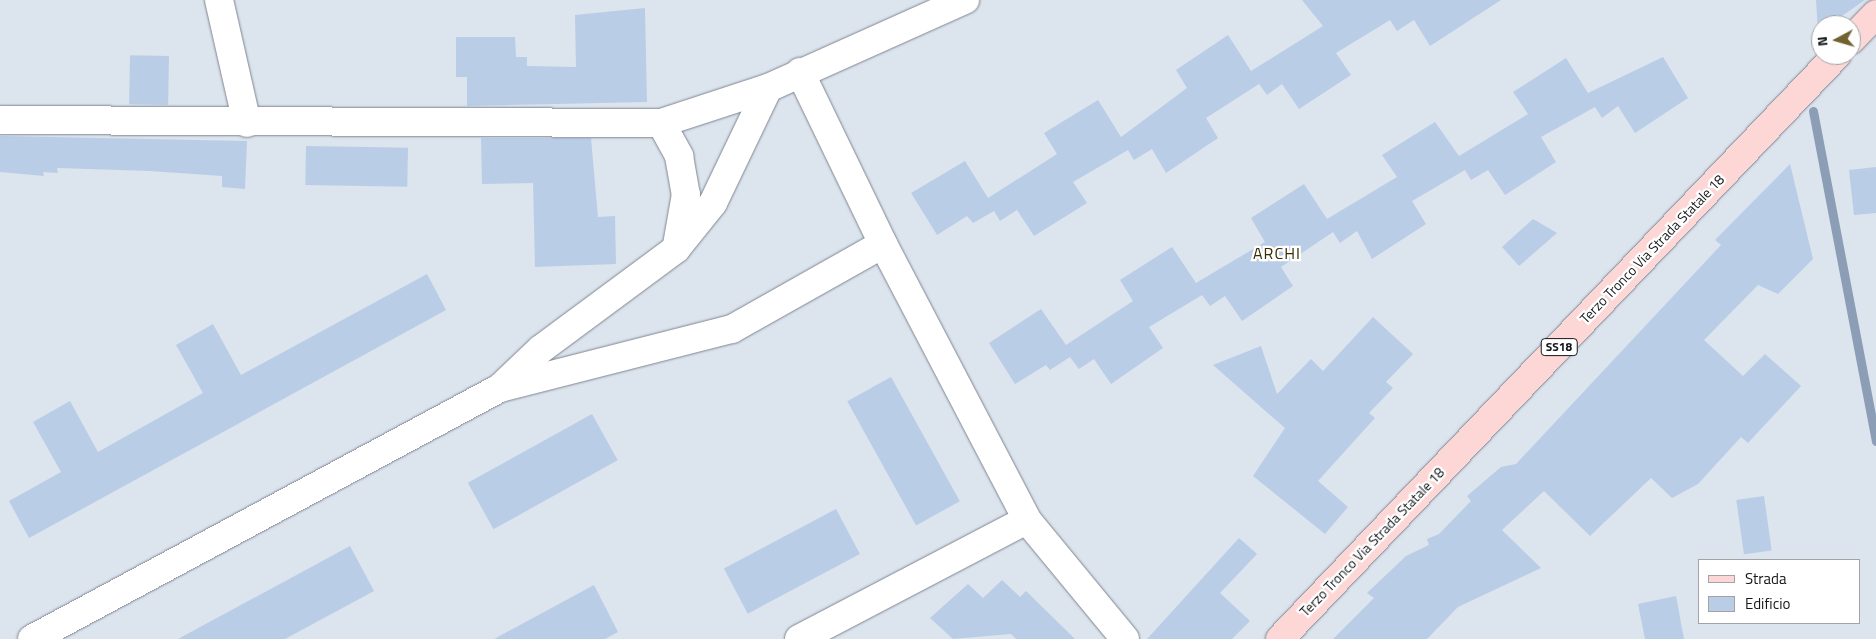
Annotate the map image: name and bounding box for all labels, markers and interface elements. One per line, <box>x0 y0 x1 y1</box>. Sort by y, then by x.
north arrow <box>1811 15 1861 65</box>
text: N <box>1811 36 1833 47</box>
street label: Terzo Tronco Via Strada Statale 18 <box>1576 171 1728 327</box>
district label: ARCHI <box>1252 243 1302 263</box>
road number: SS18 <box>1540 338 1578 357</box>
street label: Terzo Tronco Via Strada Statale 18 <box>1296 464 1448 620</box>
legend <box>1698 559 1861 624</box>
text: Strada <box>1745 567 1786 590</box>
text: Edificio <box>1745 592 1790 615</box>

